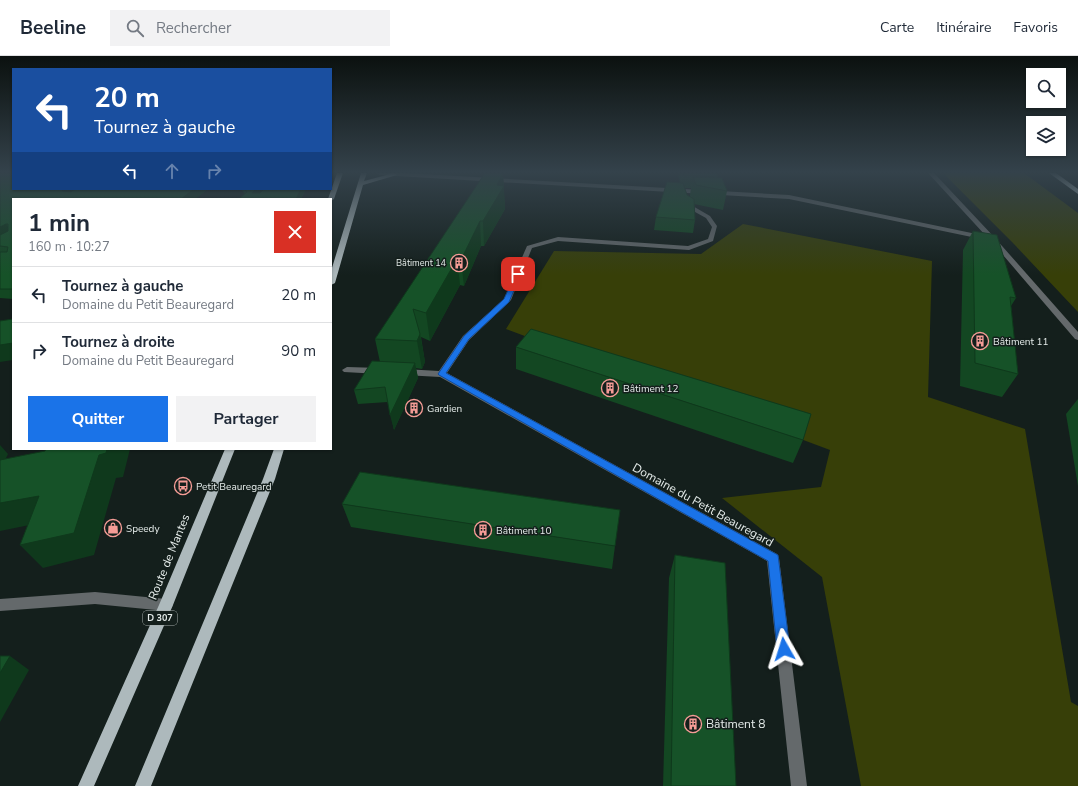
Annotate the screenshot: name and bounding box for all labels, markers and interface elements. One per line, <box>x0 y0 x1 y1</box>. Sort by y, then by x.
search box <box>110 10 390 46</box>
text: Beeline <box>20 15 86 41</box>
icon: search <box>124 17 146 39</box>
text: Rechercher <box>156 18 231 38</box>
text: Carte <box>880 18 914 37</box>
text: Itinéraire <box>936 18 991 37</box>
text: Favoris <box>1013 18 1058 37</box>
map controls <box>1026 68 1066 156</box>
button: search <box>1026 68 1066 108</box>
text: 20 m <box>94 79 160 117</box>
icon: left <box>28 84 80 136</box>
text: Tournez à gauche <box>94 115 235 139</box>
button: layers <box>1026 116 1066 156</box>
icon: left <box>119 160 141 182</box>
icon: ahead <box>161 160 183 182</box>
icon: right <box>203 160 225 182</box>
text: 1 min <box>28 207 90 239</box>
button: close <box>274 211 316 253</box>
text: 160 m · 10:27 <box>28 238 110 256</box>
building icon: Bâtiment 14 <box>449 253 469 273</box>
place label: Bâtiment 14 <box>396 257 447 269</box>
pin <box>501 257 535 291</box>
icon: arrive <box>507 263 529 285</box>
text: Tournez à gauche <box>62 276 184 296</box>
icon: left <box>28 284 50 306</box>
text: 20 m <box>281 285 316 305</box>
text: Domaine du Petit Beauregard <box>62 296 234 314</box>
building icon: Bâtiment 11 <box>970 331 990 351</box>
text: Tournez à droite <box>62 332 175 352</box>
place label: Bâtiment 11 <box>993 335 1049 349</box>
icon: right <box>28 340 50 362</box>
text: 90 m <box>281 341 316 361</box>
text: Domaine du Petit Beauregard <box>62 352 234 370</box>
building icon: Bâtiment 12 <box>600 378 620 398</box>
place label: Bâtiment 12 <box>623 382 679 396</box>
button: Quitter <box>28 396 168 442</box>
button: Partager <box>176 396 316 442</box>
building icon: Gardien <box>404 398 424 418</box>
place label: Gardien <box>427 402 462 416</box>
street label: Domaine du Petit Beauregard <box>630 459 776 551</box>
bus stop icon: Petit Beauregard <box>173 476 193 496</box>
place label: Petit Beauregard <box>196 480 272 494</box>
street label: Route de Mantes <box>145 512 194 602</box>
shop icon: Speedy <box>103 518 123 538</box>
building icon: Bâtiment 10 <box>473 520 493 540</box>
place label: Speedy <box>126 522 160 536</box>
place label: Bâtiment 10 <box>496 524 552 538</box>
road number: D 307 <box>143 611 177 625</box>
position arrow <box>763 628 805 670</box>
building icon: Bâtiment 8 <box>683 714 703 734</box>
place label: Bâtiment 8 <box>706 716 765 732</box>

